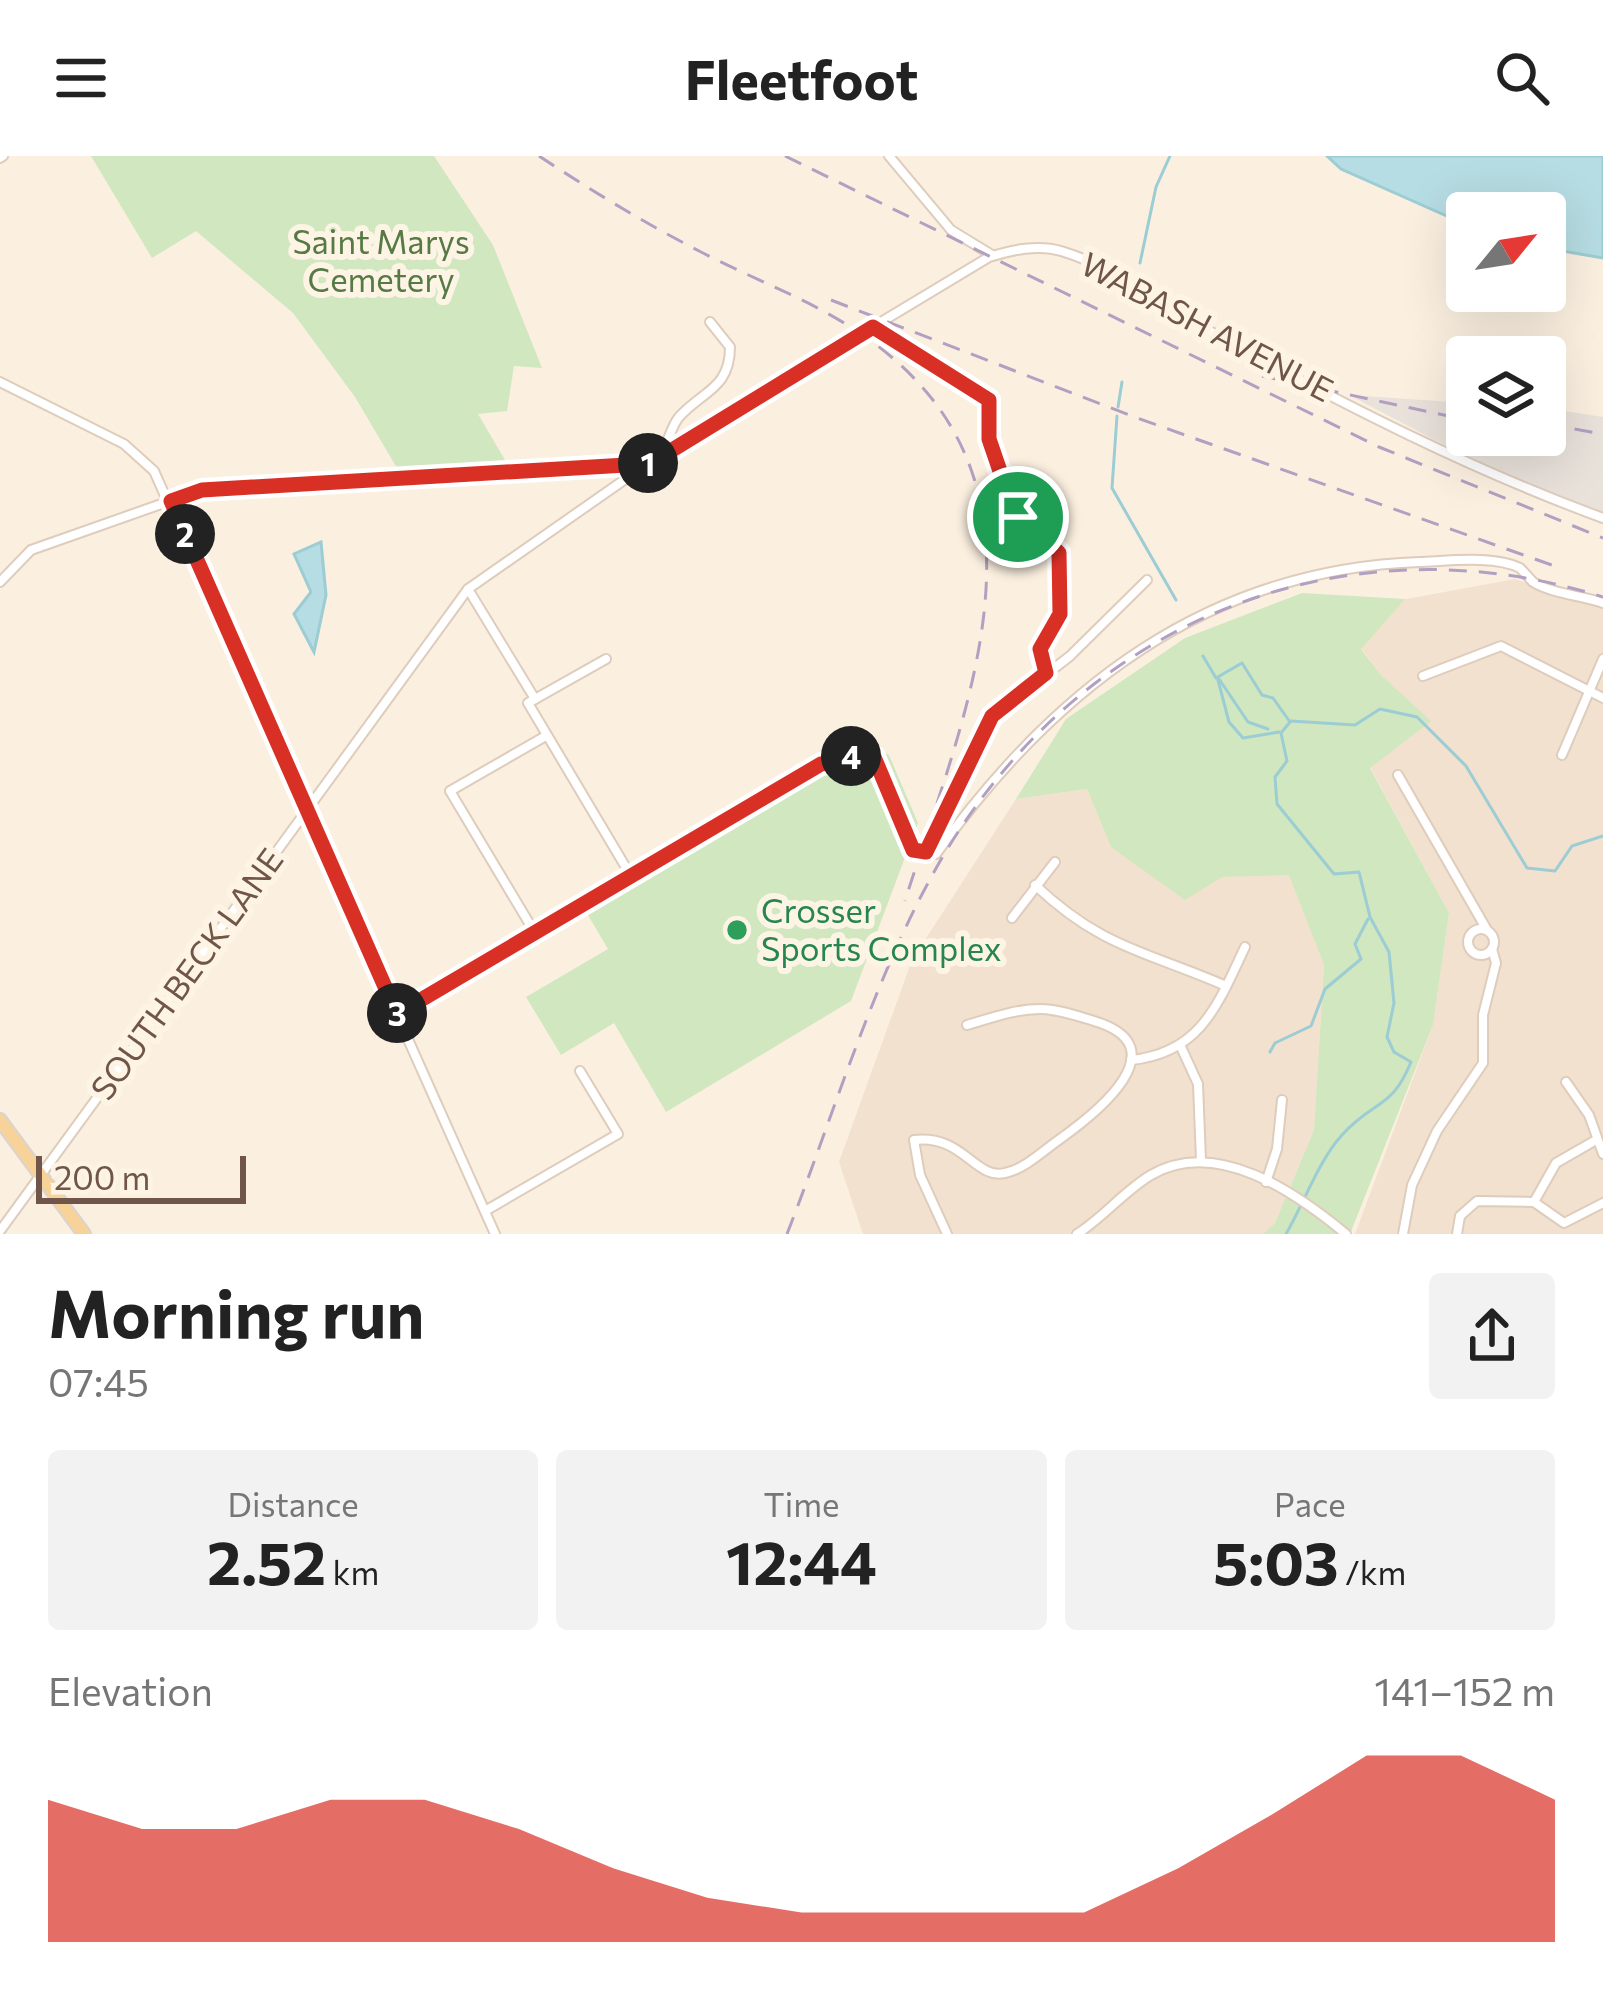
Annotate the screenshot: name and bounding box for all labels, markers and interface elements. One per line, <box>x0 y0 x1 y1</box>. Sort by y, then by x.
icon: menu <box>48 45 114 111</box>
text: Fleetfoot <box>685 45 918 111</box>
icon: search <box>1489 45 1555 111</box>
north arrow <box>1446 192 1566 312</box>
map controls <box>1446 192 1566 456</box>
park label: Saint Marys Cemetery <box>292 220 470 299</box>
street label: WABASH AVENUE <box>1075 242 1341 409</box>
button: layers <box>1446 336 1566 456</box>
pin: 1 <box>618 433 678 493</box>
text: 1 <box>641 442 655 483</box>
pin <box>967 466 1069 568</box>
icon: arrive <box>985 484 1051 550</box>
pin: 2 <box>155 504 215 564</box>
text: 2 <box>176 513 194 554</box>
pin: 4 <box>821 726 881 786</box>
text: 4 <box>841 735 861 776</box>
street label: SOUTH BECK LANE <box>81 839 291 1107</box>
place label: Crosser Sports Complex <box>761 889 1002 968</box>
marker: Crosser Sports Complex <box>724 917 750 943</box>
pin: 3 <box>367 983 427 1043</box>
text: 3 <box>387 992 407 1033</box>
scale bar <box>36 1150 246 1203</box>
text: 200 m <box>54 1156 150 1197</box>
text: Morning run <box>48 1271 425 1352</box>
button: share <box>1429 1273 1555 1399</box>
text: 07:45 <box>48 1357 149 1405</box>
text: Distance <box>228 1483 359 1524</box>
text: Time <box>764 1483 839 1524</box>
text: Pace <box>1274 1483 1346 1524</box>
text: 2.52 <box>207 1524 326 1597</box>
text: 12:44 <box>726 1524 877 1597</box>
text: 5:03 <box>1213 1524 1339 1597</box>
text: km <box>326 1551 379 1592</box>
text: /km <box>1339 1551 1406 1592</box>
text: Elevation <box>48 1666 213 1714</box>
text: 141–152 m <box>1374 1666 1555 1714</box>

